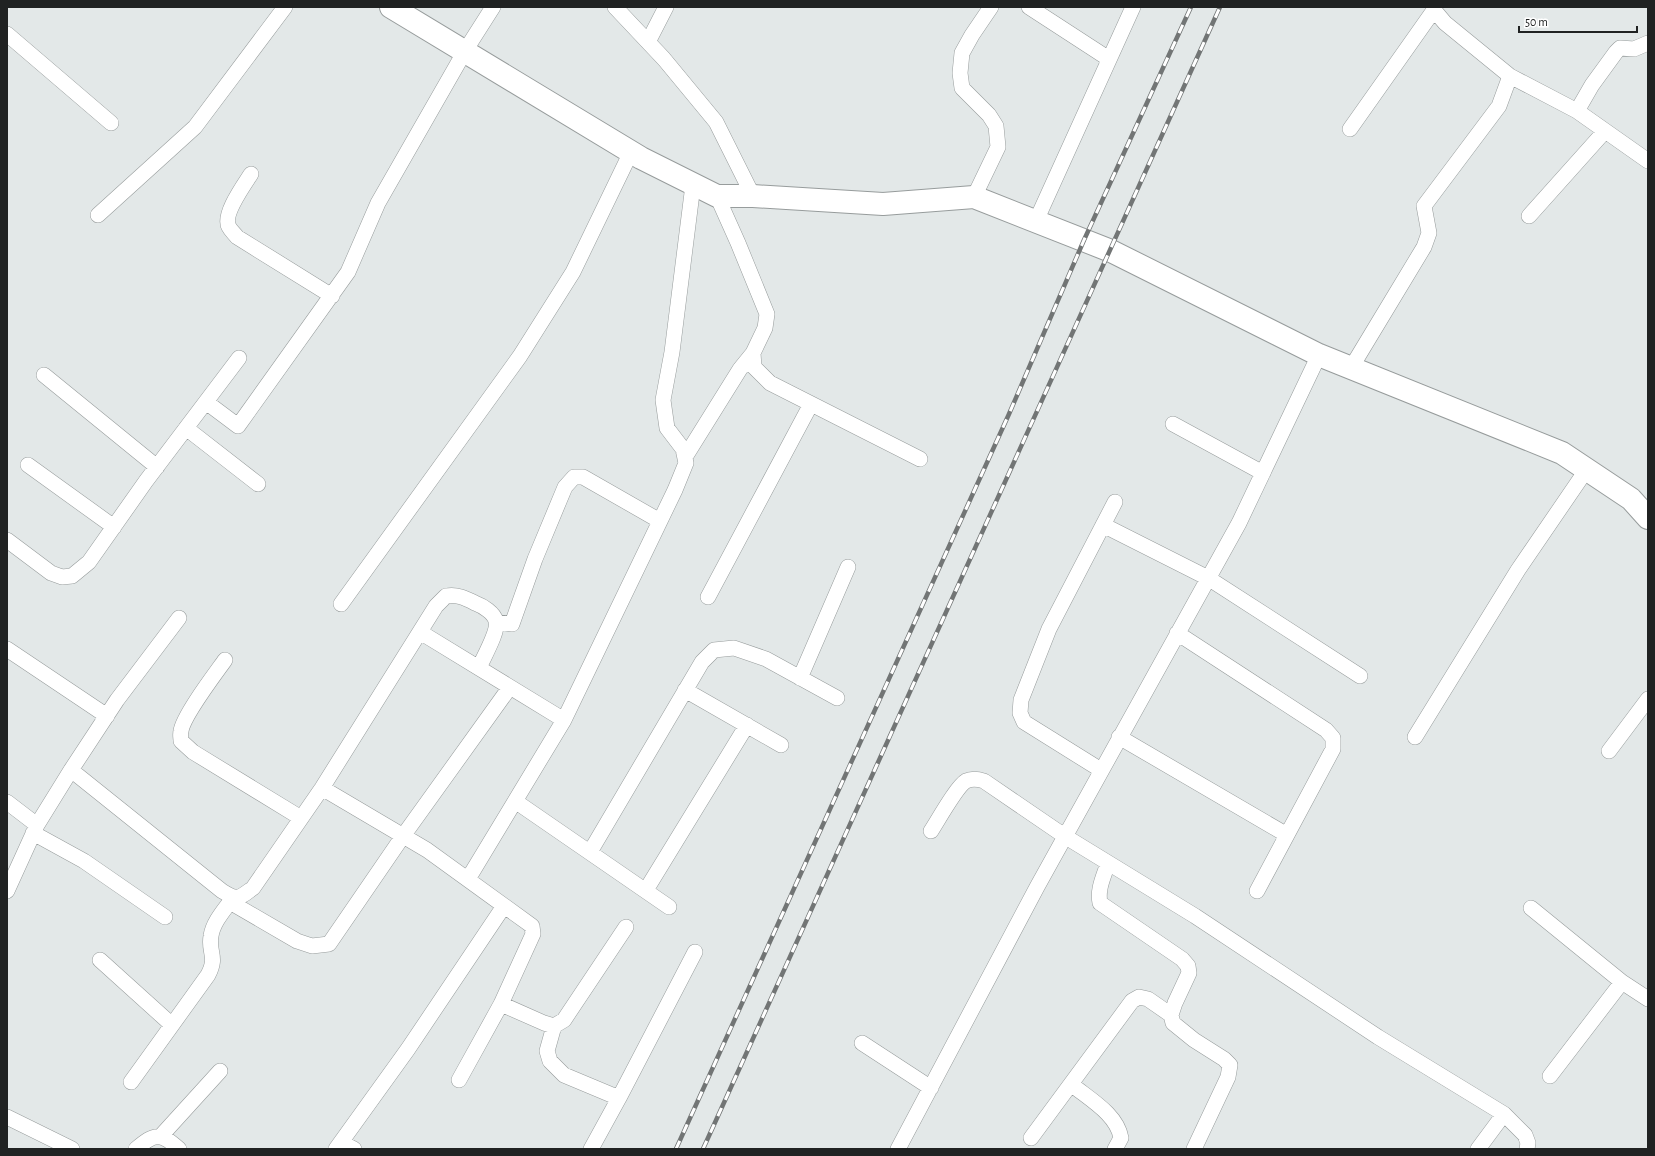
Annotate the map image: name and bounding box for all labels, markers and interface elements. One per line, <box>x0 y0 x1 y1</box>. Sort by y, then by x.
scale bar <box>1519 8 1637 34</box>
text: 50 m <box>1525 16 1548 28</box>

